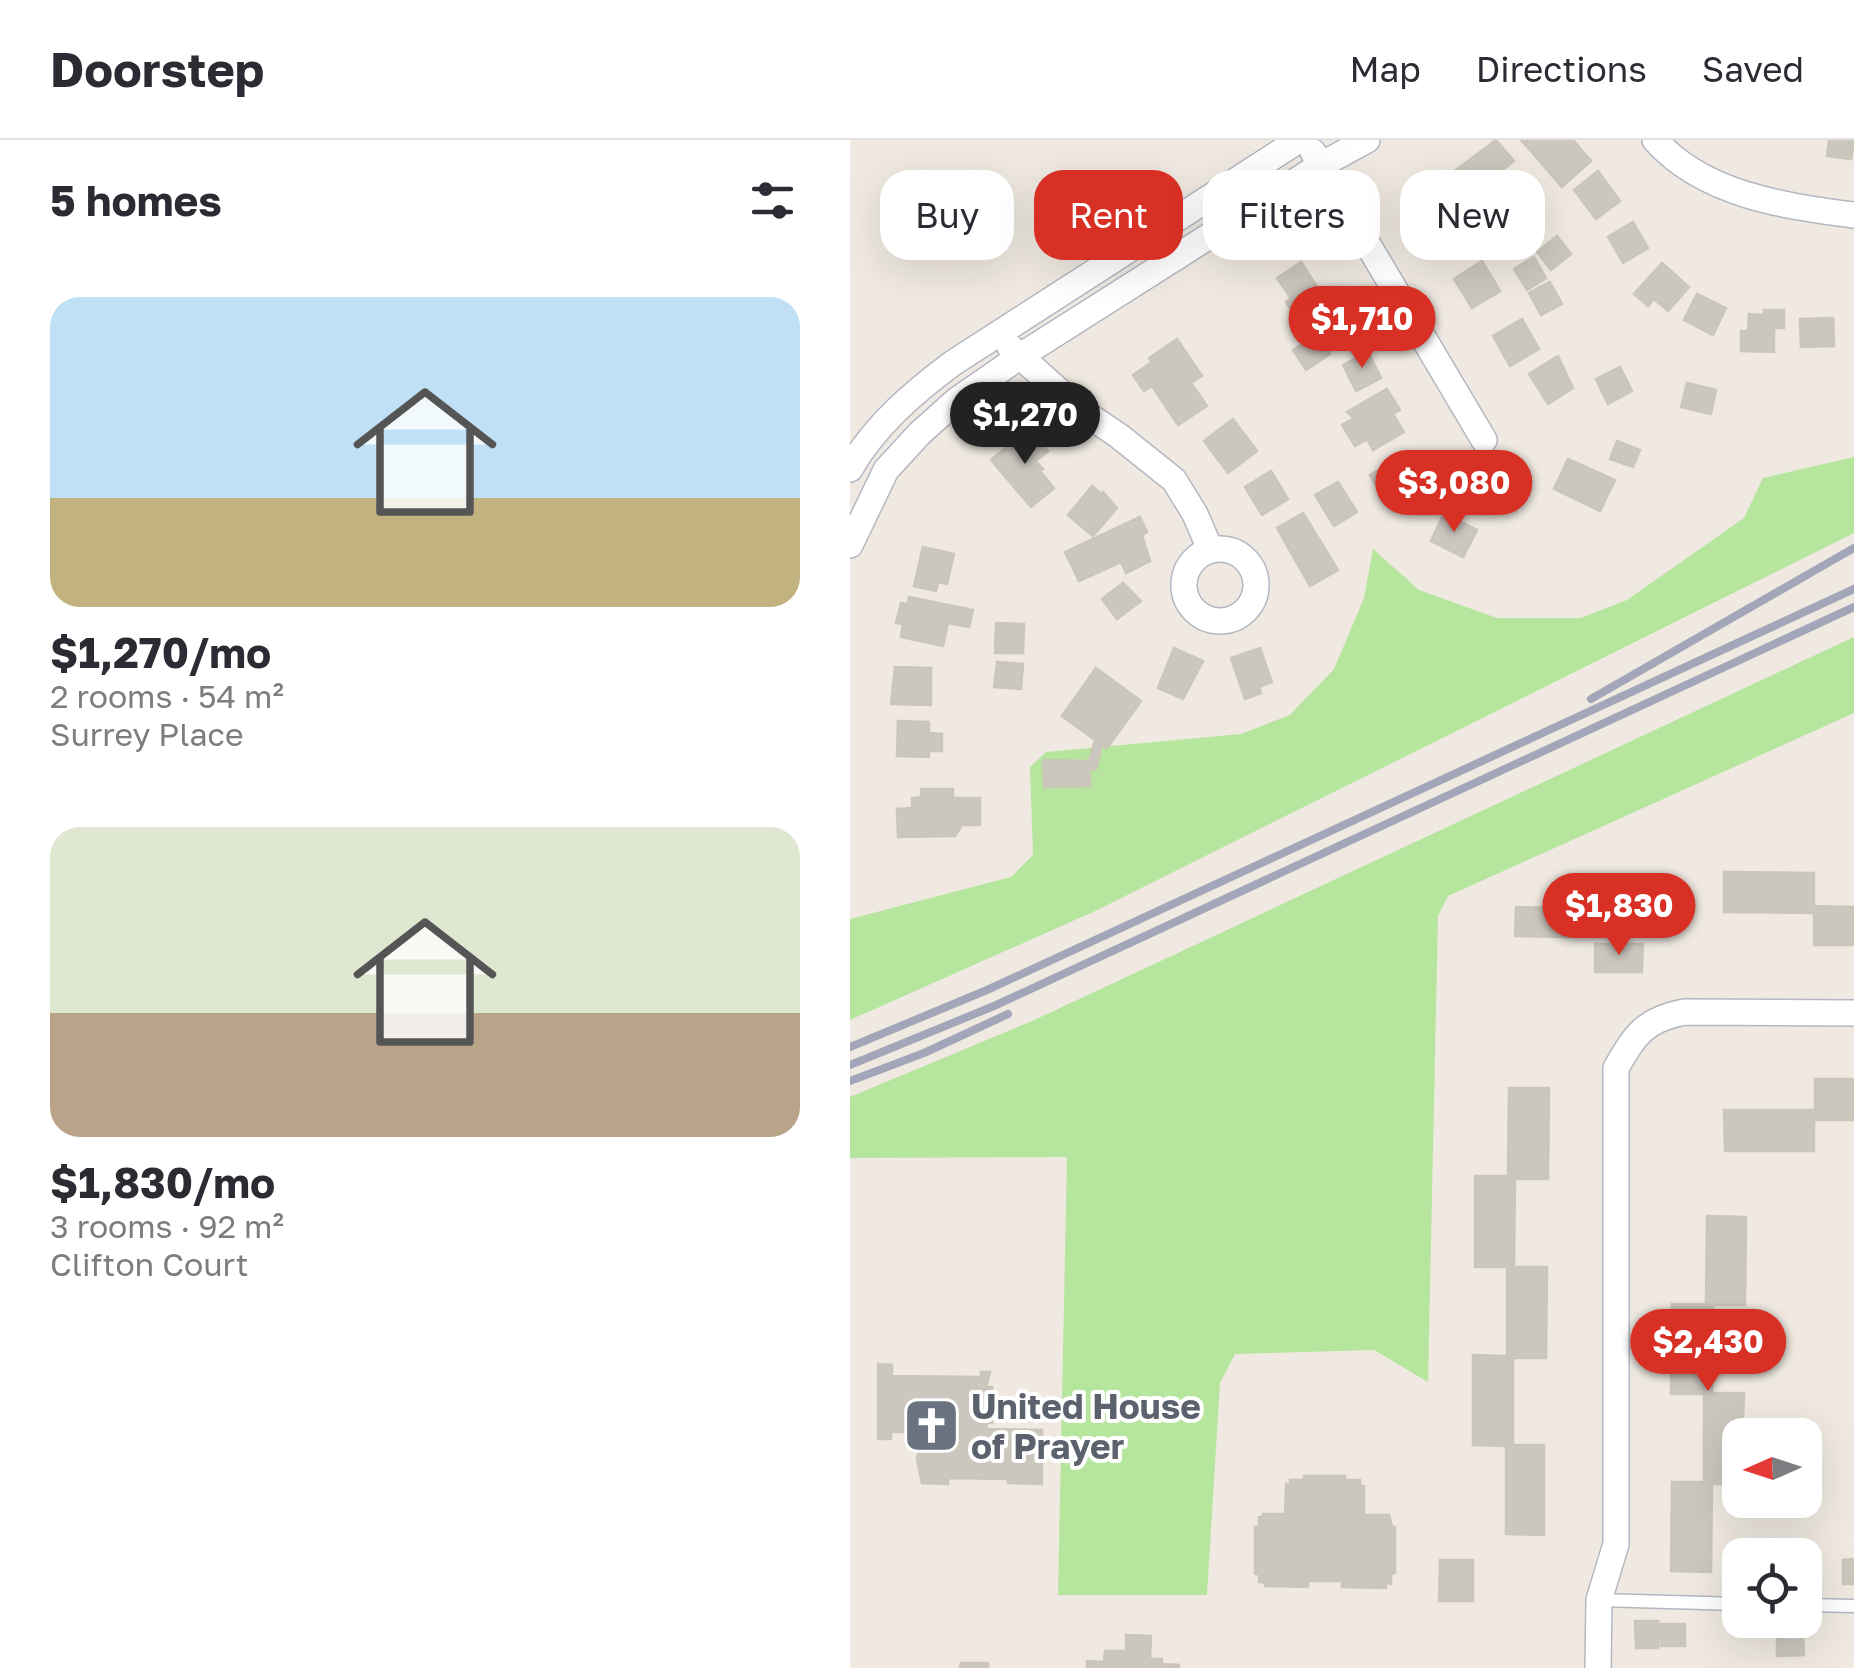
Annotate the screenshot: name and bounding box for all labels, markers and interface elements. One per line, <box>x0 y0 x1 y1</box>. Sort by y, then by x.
text: Doorstep <box>50 40 264 98</box>
text: Map <box>1349 48 1421 90</box>
text: Directions <box>1476 48 1647 90</box>
text: Saved <box>1702 48 1804 90</box>
chip: Buy <box>880 170 1014 260</box>
chip: Rent <box>1034 170 1183 260</box>
chip: Filters <box>1203 170 1380 260</box>
chip: New <box>1400 170 1545 260</box>
icon: filters <box>745 173 800 228</box>
text: 5 homes <box>50 175 222 225</box>
pin: $1,710 <box>1281 286 1443 371</box>
text: $1,710 <box>1311 299 1413 337</box>
icon: home <box>335 362 515 542</box>
pin: $1,270 <box>944 382 1106 467</box>
text: $1,270 <box>972 395 1078 433</box>
pin: $3,080 <box>1373 450 1535 535</box>
text: $3,080 <box>1397 463 1511 501</box>
text: $1,270/mo <box>50 627 271 677</box>
text: 2 rooms · 54 m² <box>50 677 284 715</box>
text: Surrey Place <box>50 715 244 753</box>
pin: $1,830 <box>1538 873 1700 958</box>
text: $1,830 <box>1565 886 1673 924</box>
icon: home <box>335 892 515 1072</box>
text: $1,830/mo <box>50 1157 275 1207</box>
text: 3 rooms · 92 m² <box>50 1207 284 1245</box>
text: Clifton Court <box>50 1245 249 1283</box>
pin: $2,430 <box>1627 1309 1789 1394</box>
text: $2,430 <box>1652 1322 1764 1360</box>
place label: United House of Prayer <box>971 1385 1201 1467</box>
church icon: United House of Prayer <box>902 1396 962 1456</box>
north arrow <box>1722 1418 1822 1518</box>
map controls <box>1722 1418 1822 1638</box>
button: locate <box>1722 1538 1822 1638</box>

